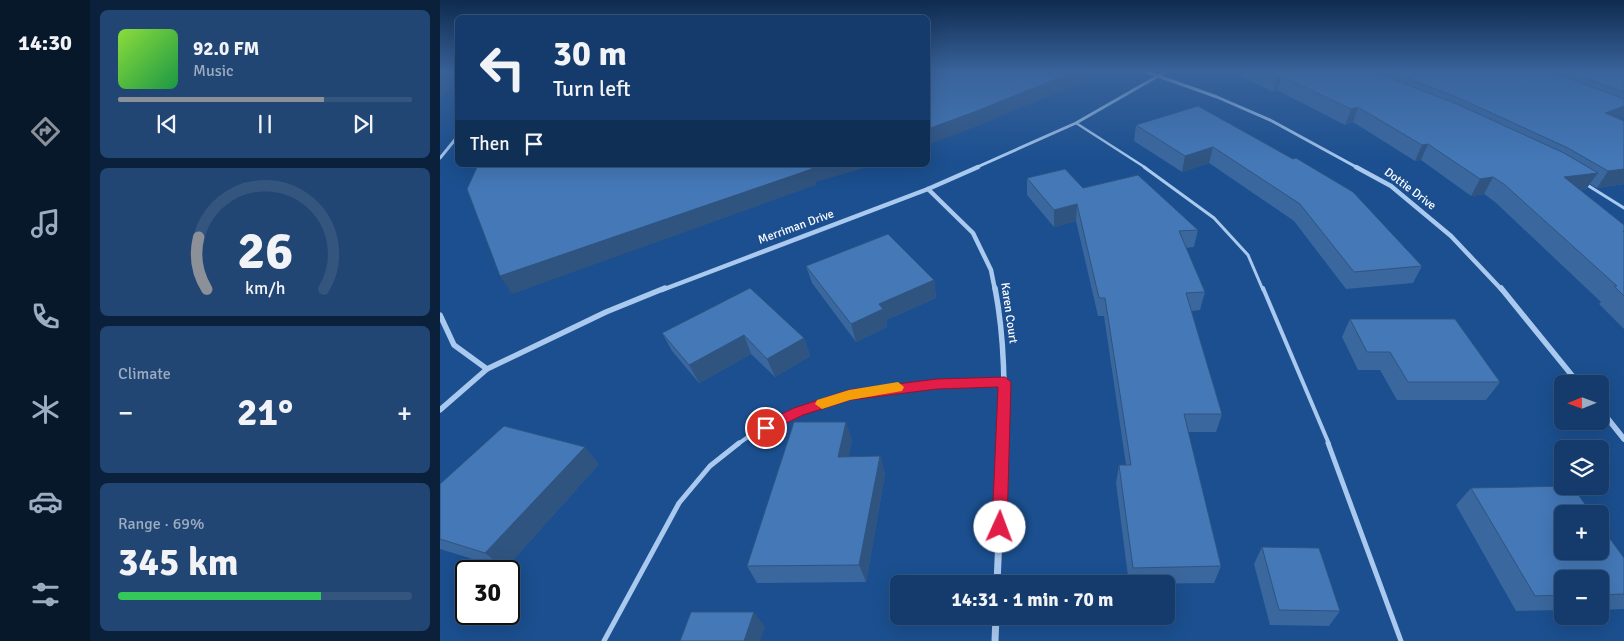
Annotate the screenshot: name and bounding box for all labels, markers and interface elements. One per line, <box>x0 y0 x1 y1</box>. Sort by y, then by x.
text: 14:30 <box>18 29 72 56</box>
text: 30 m <box>553 32 627 75</box>
icon: left <box>470 35 535 100</box>
text: 92.0 FM <box>193 37 259 61</box>
text: Music <box>193 61 234 81</box>
text: Turn left <box>553 75 631 102</box>
icon: previous <box>153 110 181 138</box>
icon: pause <box>251 110 279 138</box>
icon: next <box>349 110 377 138</box>
icon: directions <box>28 114 63 149</box>
icon: arrive <box>520 130 548 158</box>
text: Then <box>470 132 510 156</box>
street label: Dottie Drive <box>1381 165 1439 213</box>
icon: music <box>28 206 63 241</box>
street label: Merriman Drive <box>756 206 836 248</box>
text: 26 <box>237 219 293 283</box>
text: km/h <box>245 277 285 299</box>
street label: Karen Court <box>997 282 1021 344</box>
icon: phone <box>28 299 63 334</box>
text: Climate <box>118 364 171 384</box>
north arrow <box>1554 375 1609 430</box>
map controls <box>1554 375 1609 625</box>
text: 21° <box>237 389 293 436</box>
icon: climate <box>28 392 63 427</box>
text: − <box>118 396 133 430</box>
text: + <box>397 396 412 430</box>
pin <box>745 407 787 449</box>
icon: arrive <box>752 414 780 442</box>
button: layers <box>1554 440 1609 495</box>
icon: car <box>28 484 63 519</box>
position arrow <box>973 500 1025 552</box>
button: + <box>1554 505 1609 560</box>
text: Range · 69% <box>118 514 204 534</box>
text: 345 km <box>118 539 239 586</box>
speed limit sign: 30 <box>455 560 520 625</box>
button: − <box>1554 570 1609 625</box>
icon: filters <box>28 577 63 612</box>
text: 14:31 · 1 min · 70 m <box>952 588 1113 612</box>

